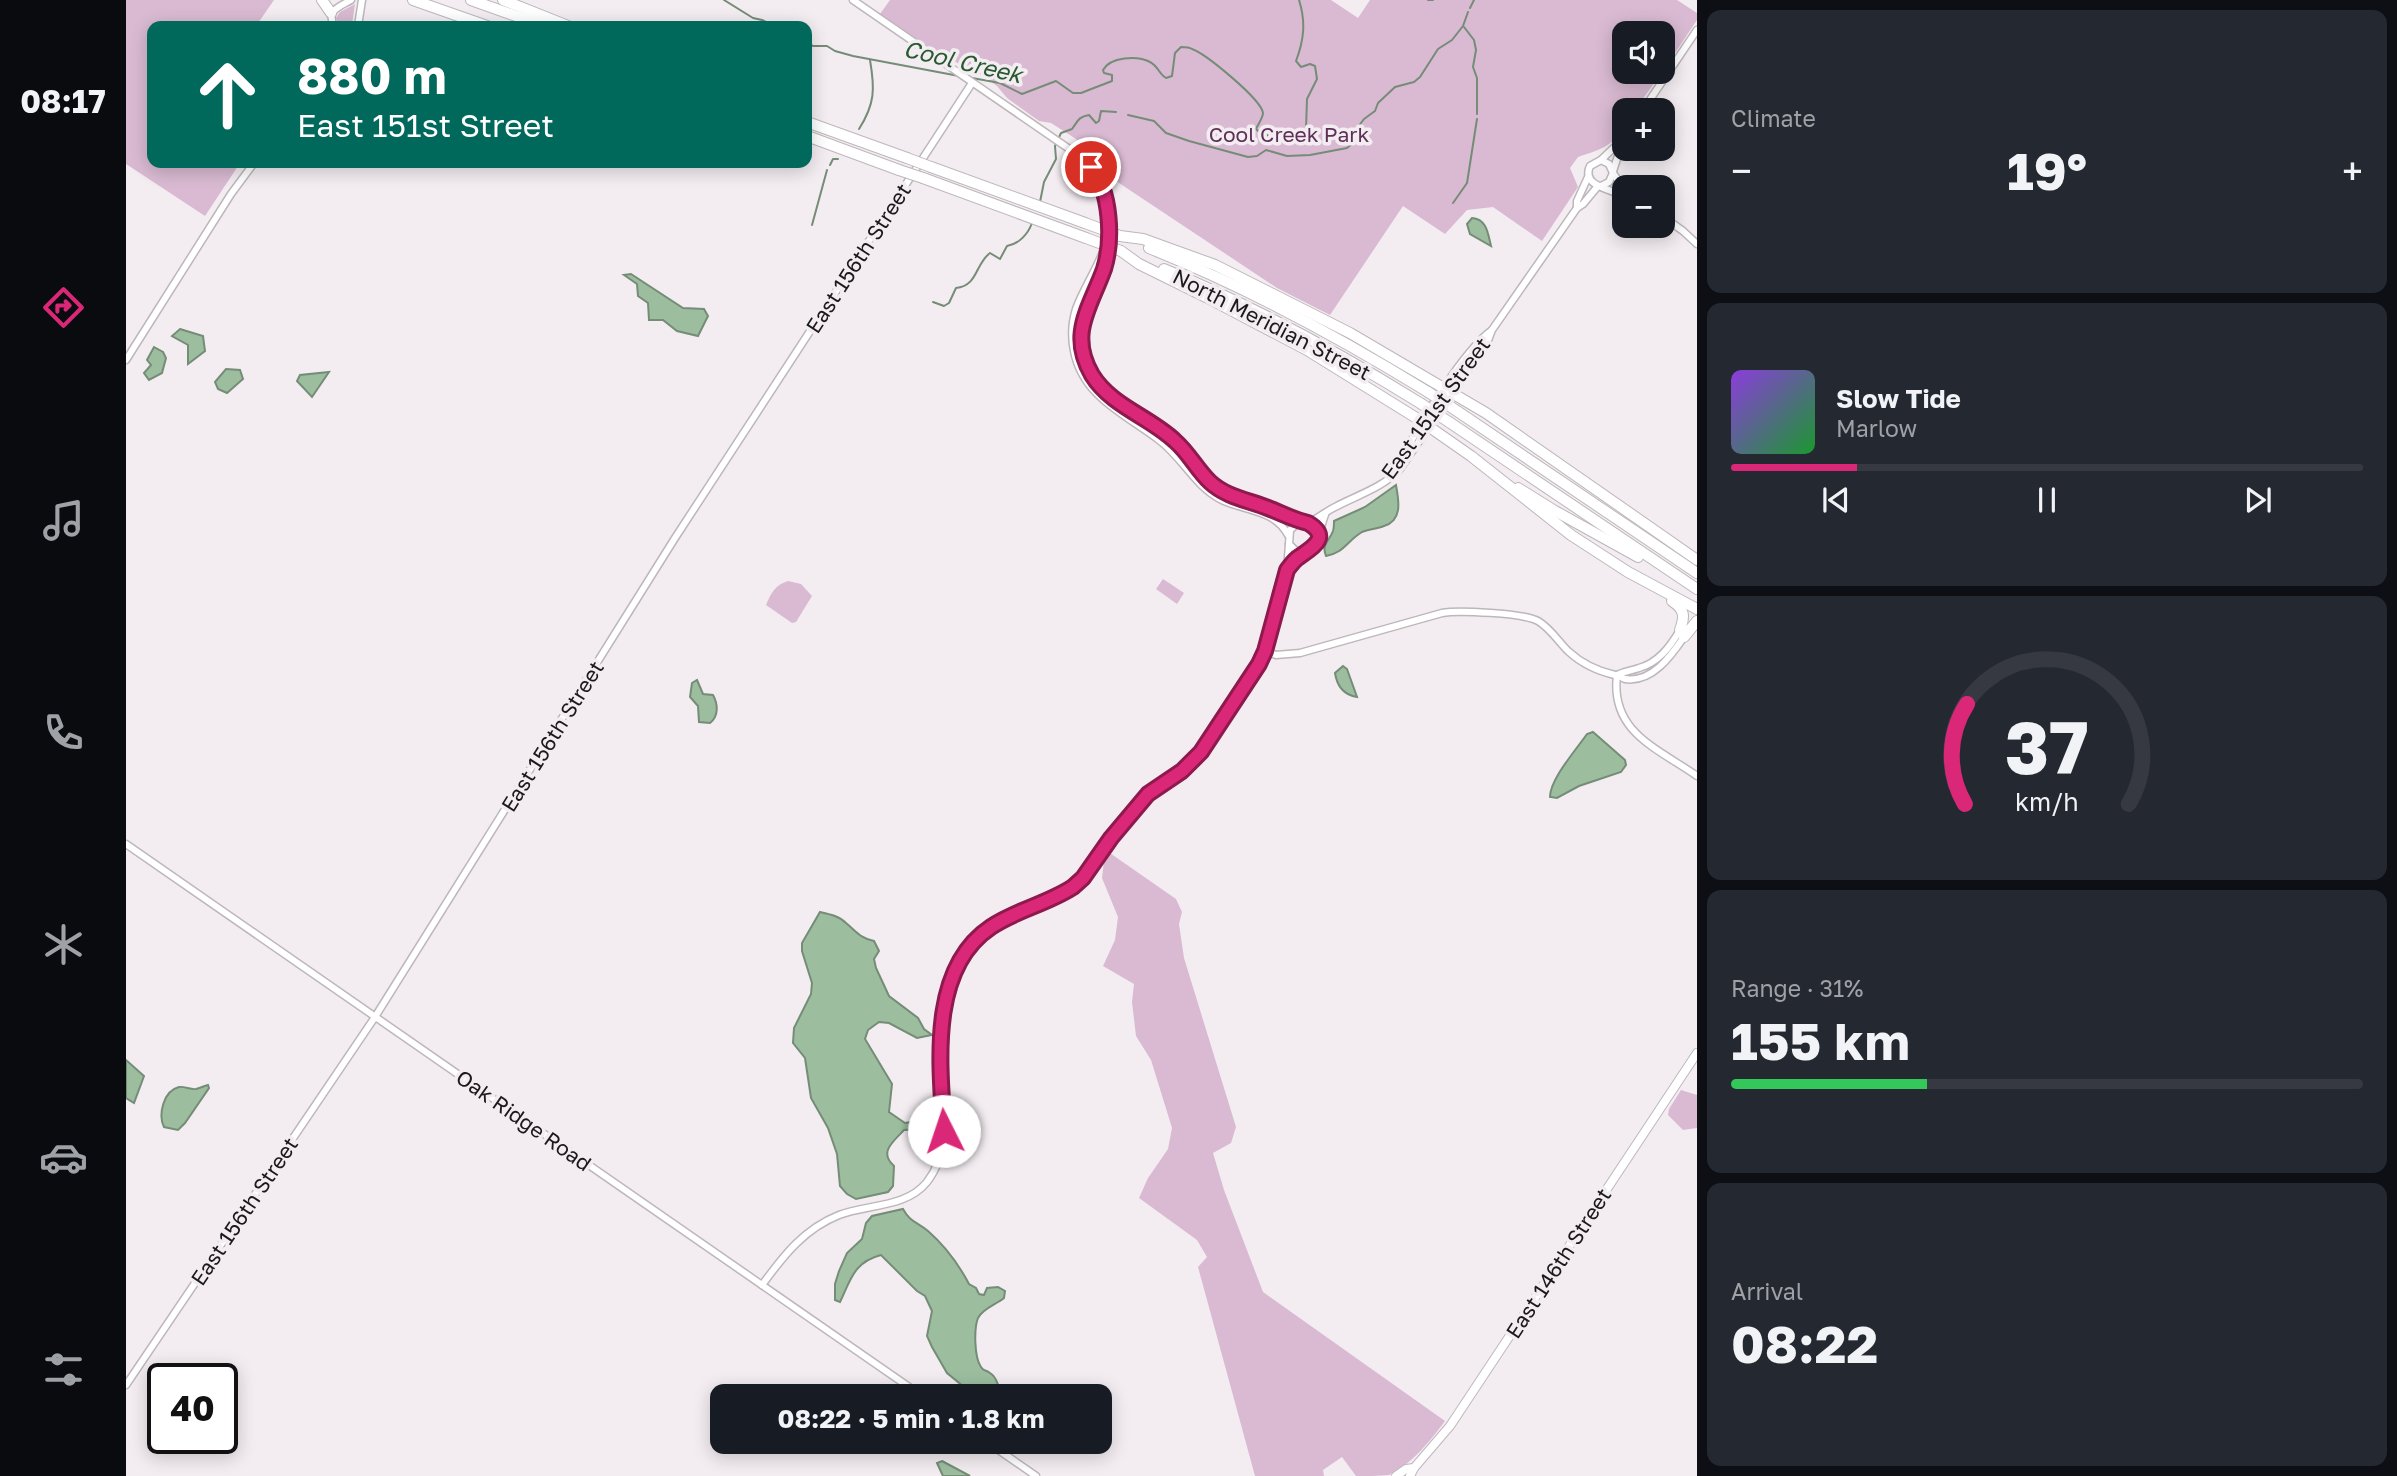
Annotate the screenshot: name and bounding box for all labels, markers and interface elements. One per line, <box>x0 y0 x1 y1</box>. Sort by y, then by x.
map controls <box>1612 21 1675 238</box>
button: sound <box>1612 21 1675 84</box>
water label: Cool Creek <box>901 34 1027 89</box>
text: 880 m <box>297 46 447 105</box>
icon: ahead <box>182 49 273 140</box>
text: 08:17 <box>20 82 106 120</box>
button: + <box>1612 98 1675 161</box>
text: Climate <box>1731 104 1816 132</box>
text: East 151st Street <box>297 106 554 144</box>
park label: Cool Creek Park <box>1209 121 1369 147</box>
pin <box>1061 137 1121 197</box>
text: 19° <box>2007 139 2087 201</box>
icon: arrive <box>1072 148 1110 186</box>
text: − <box>1731 148 1752 193</box>
text: + <box>2342 148 2363 193</box>
button: − <box>1612 175 1675 238</box>
street label: East 156th Street <box>800 178 916 338</box>
street label: North Meridian Street <box>1169 263 1375 385</box>
icon: directions <box>39 283 88 332</box>
street label: East 151st Street <box>1375 332 1495 484</box>
text: Slow Tide <box>1836 383 1961 414</box>
text: Marlow <box>1836 414 1917 442</box>
icon: previous <box>1817 481 1855 519</box>
icon: pause <box>2028 481 2066 519</box>
icon: next <box>2239 481 2277 519</box>
icon: music <box>39 496 88 545</box>
street label: East 156th Street <box>495 656 609 816</box>
text: 37 <box>2005 703 2089 790</box>
icon: phone <box>39 708 88 757</box>
text: km/h <box>2015 786 2079 817</box>
icon: climate <box>39 920 88 969</box>
text: Range · 31% <box>1731 974 1863 1002</box>
text: 155 km <box>1731 1009 1910 1071</box>
street label: Oak Ridge Road <box>451 1064 597 1176</box>
position arrow <box>907 1094 981 1168</box>
street label: East 156th Street <box>185 1132 303 1290</box>
icon: car <box>39 1133 88 1182</box>
street label: East 146th Street <box>1500 1183 1616 1343</box>
text: Arrival <box>1731 1277 1803 1305</box>
text: 08:22 <box>1731 1312 1878 1374</box>
icon: filters <box>39 1345 88 1394</box>
speed limit sign: 40 <box>147 1363 238 1454</box>
text: 08:22 · 5 min · 1.8 km <box>778 1403 1044 1434</box>

